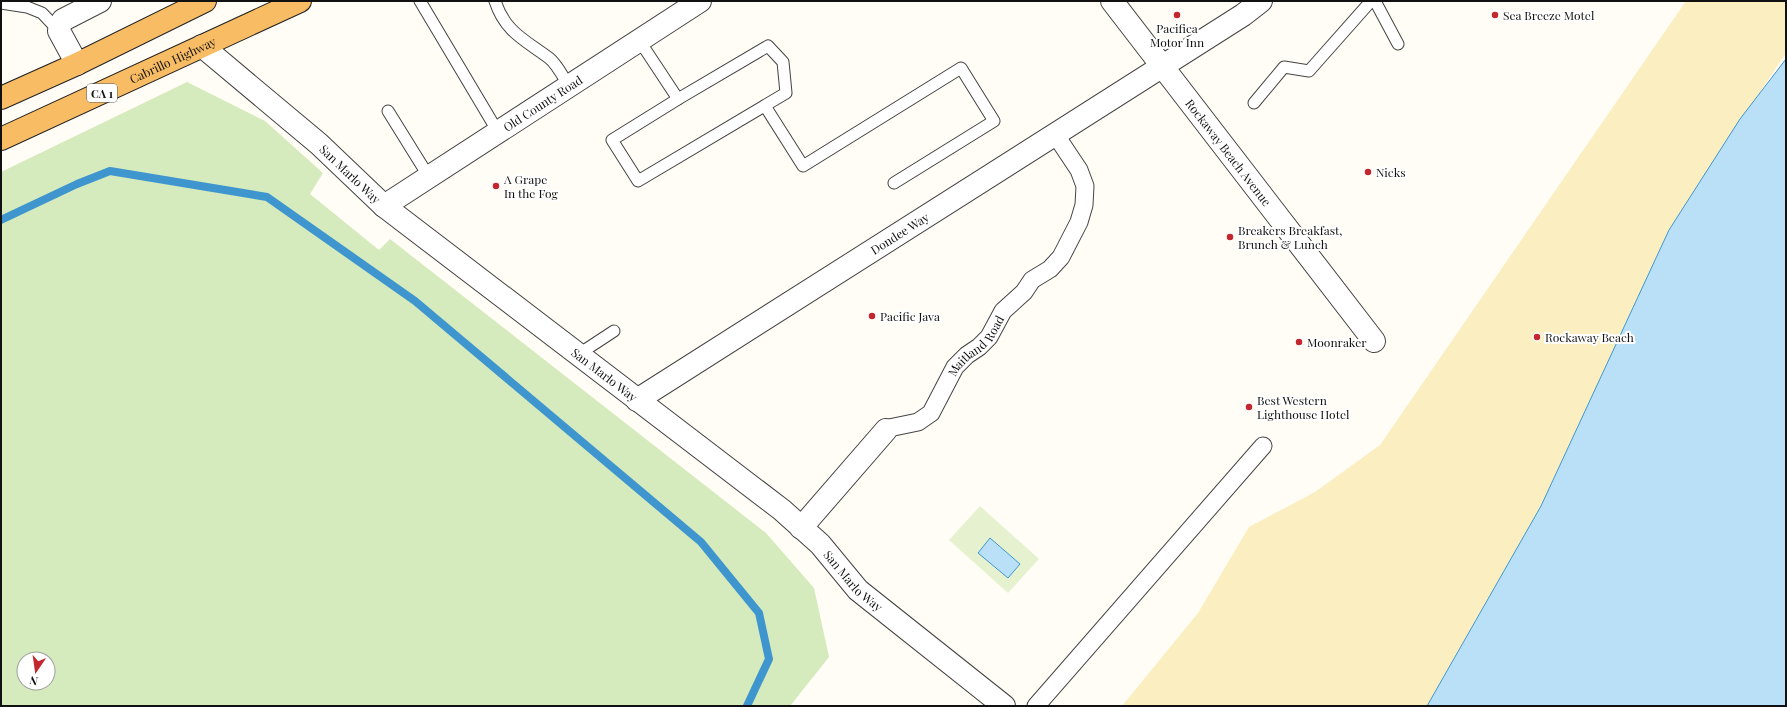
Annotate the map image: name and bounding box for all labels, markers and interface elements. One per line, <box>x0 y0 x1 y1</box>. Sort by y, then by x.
place label: Sea Breeze Motel <box>1503 7 1595 23</box>
marker: Pacifica Motor Inn <box>1172 10 1182 20</box>
marker: Sea Breeze Motel <box>1490 10 1500 20</box>
place label: Pacifica Motor Inn <box>1150 20 1204 50</box>
street label: Cabrillo Highway <box>127 33 218 87</box>
street label: Old County Road <box>500 72 585 135</box>
road number: CA 1 <box>87 84 117 102</box>
street label: Rockaway Beach Avenue <box>1182 95 1275 209</box>
street label: San Marlo Way <box>316 141 384 207</box>
place label: Nicks <box>1376 164 1406 180</box>
marker: Nicks <box>1363 167 1373 177</box>
place label: A Grape In the Fog <box>503 171 559 201</box>
marker: A Grape In the Fog <box>491 181 501 191</box>
street label: Dondee Way <box>867 209 932 258</box>
place label: Breakers Breakfast, Brunch & Lunch <box>1238 222 1342 252</box>
marker: Breakers Breakfast, Brunch & Lunch <box>1225 232 1235 242</box>
place label: Pacific Java <box>880 308 940 324</box>
marker: Pacific Java <box>867 311 877 321</box>
street label: Maitland Road <box>944 312 1007 379</box>
place label: Rockaway Beach <box>1545 329 1634 345</box>
marker: Rockaway Beach <box>1532 332 1542 342</box>
place label: Moonraker <box>1307 334 1367 350</box>
marker: Moonraker <box>1294 337 1304 347</box>
street label: San Marlo Way <box>568 344 641 405</box>
place label: Best Western Lighthouse Hotel <box>1257 392 1350 422</box>
marker: Best Western Lighthouse Hotel <box>1244 402 1254 412</box>
street label: San Marlo Way <box>820 547 886 615</box>
north arrow <box>16 651 56 691</box>
text: N <box>28 673 39 689</box>

